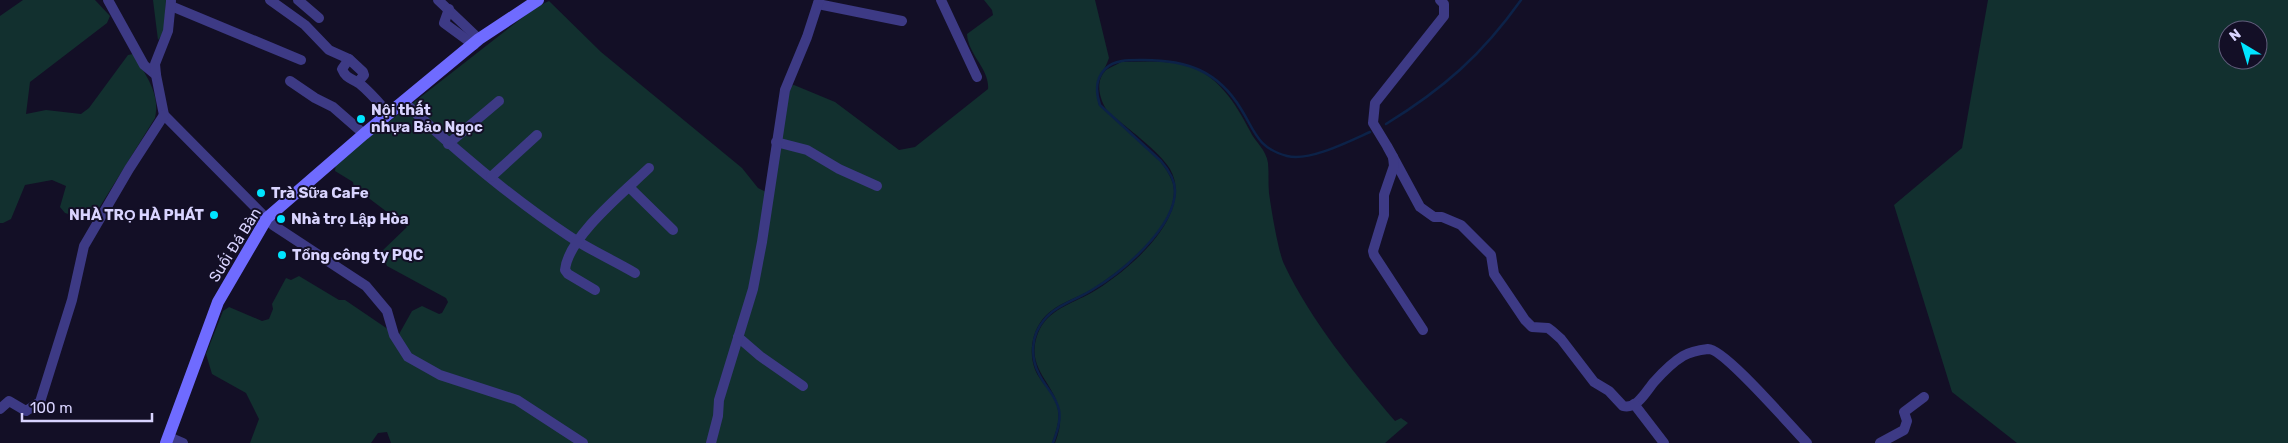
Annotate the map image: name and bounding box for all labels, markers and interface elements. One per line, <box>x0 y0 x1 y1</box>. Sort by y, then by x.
north arrow <box>2218 20 2268 70</box>
text: N <box>2226 25 2245 45</box>
place label: Nội thất nhựa Bảo Ngọc <box>371 100 483 136</box>
marker: Nội thất nhựa Bảo Ngọc <box>355 113 367 125</box>
place label: Trà Sữa CaFe <box>271 184 369 202</box>
marker: Trà Sữa CaFe <box>255 187 267 199</box>
street label: Suối Đá Bàn <box>205 204 265 285</box>
place label: NHÀ TRỌ HÀ PHÁT <box>69 206 205 224</box>
marker: NHÀ TRỌ HÀ PHÁT <box>208 209 220 221</box>
place label: Nhà trọ Lập Hòa <box>291 210 409 228</box>
marker: Nhà trọ Lập Hòa <box>275 213 287 225</box>
place label: Tổng công ty PQC <box>292 246 424 264</box>
marker: Tổng công ty PQC <box>276 249 288 261</box>
scale bar <box>22 390 152 422</box>
text: 100 m <box>30 399 72 417</box>

